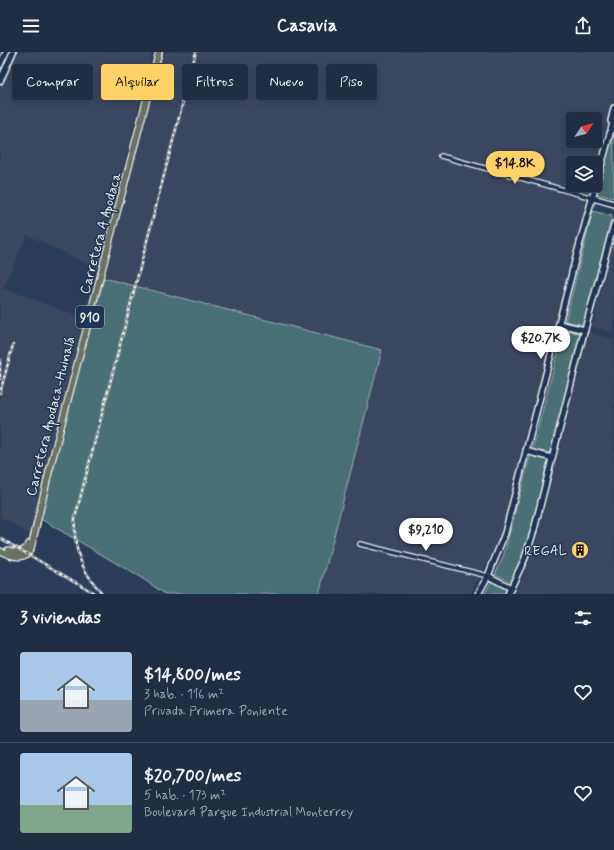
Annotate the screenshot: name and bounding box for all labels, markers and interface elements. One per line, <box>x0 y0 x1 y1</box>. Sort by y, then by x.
text: Casavia <box>277 14 337 38</box>
icon: menu <box>20 15 42 37</box>
icon: share <box>572 15 594 37</box>
chip: Comprar <box>12 64 93 100</box>
chip: Alquilar <box>101 64 174 100</box>
chip: Filtros <box>182 64 248 100</box>
chip: Nuevo <box>256 64 318 100</box>
chip: Piso <box>326 64 377 100</box>
north arrow <box>566 112 602 148</box>
map controls <box>566 112 602 192</box>
pin: $14.8K <box>482 151 548 185</box>
text: $14.8K <box>495 155 535 172</box>
button: layers <box>566 156 602 192</box>
street label: Carretera A Apodaca <box>76 170 127 297</box>
road number: 910 <box>76 306 104 328</box>
pin: $20.7K <box>508 326 574 360</box>
text: $20.7K <box>520 330 562 347</box>
street label: Carretera Apodaca-Huinalá <box>22 335 80 498</box>
pin: $9,210 <box>393 518 459 552</box>
text: $9,210 <box>408 522 444 539</box>
building icon: REGAL <box>570 540 590 560</box>
place label: REGAL <box>524 542 567 560</box>
text: 3 viviendas <box>20 607 101 629</box>
icon: filters <box>572 607 594 629</box>
text: $14,800/mes <box>144 664 241 686</box>
icon: home <box>52 668 100 716</box>
icon: heart <box>572 681 594 703</box>
text: 3 hab. · 116 m² <box>144 686 224 703</box>
text: Privada Primera Poniente <box>144 703 288 720</box>
text: $20,700/mes <box>144 765 241 787</box>
icon: home <box>52 769 100 817</box>
icon: heart <box>572 782 594 804</box>
text: 5 hab. · 173 m² <box>144 787 226 804</box>
text: Boulevard Parque Industrial Monterrey <box>144 804 353 821</box>

